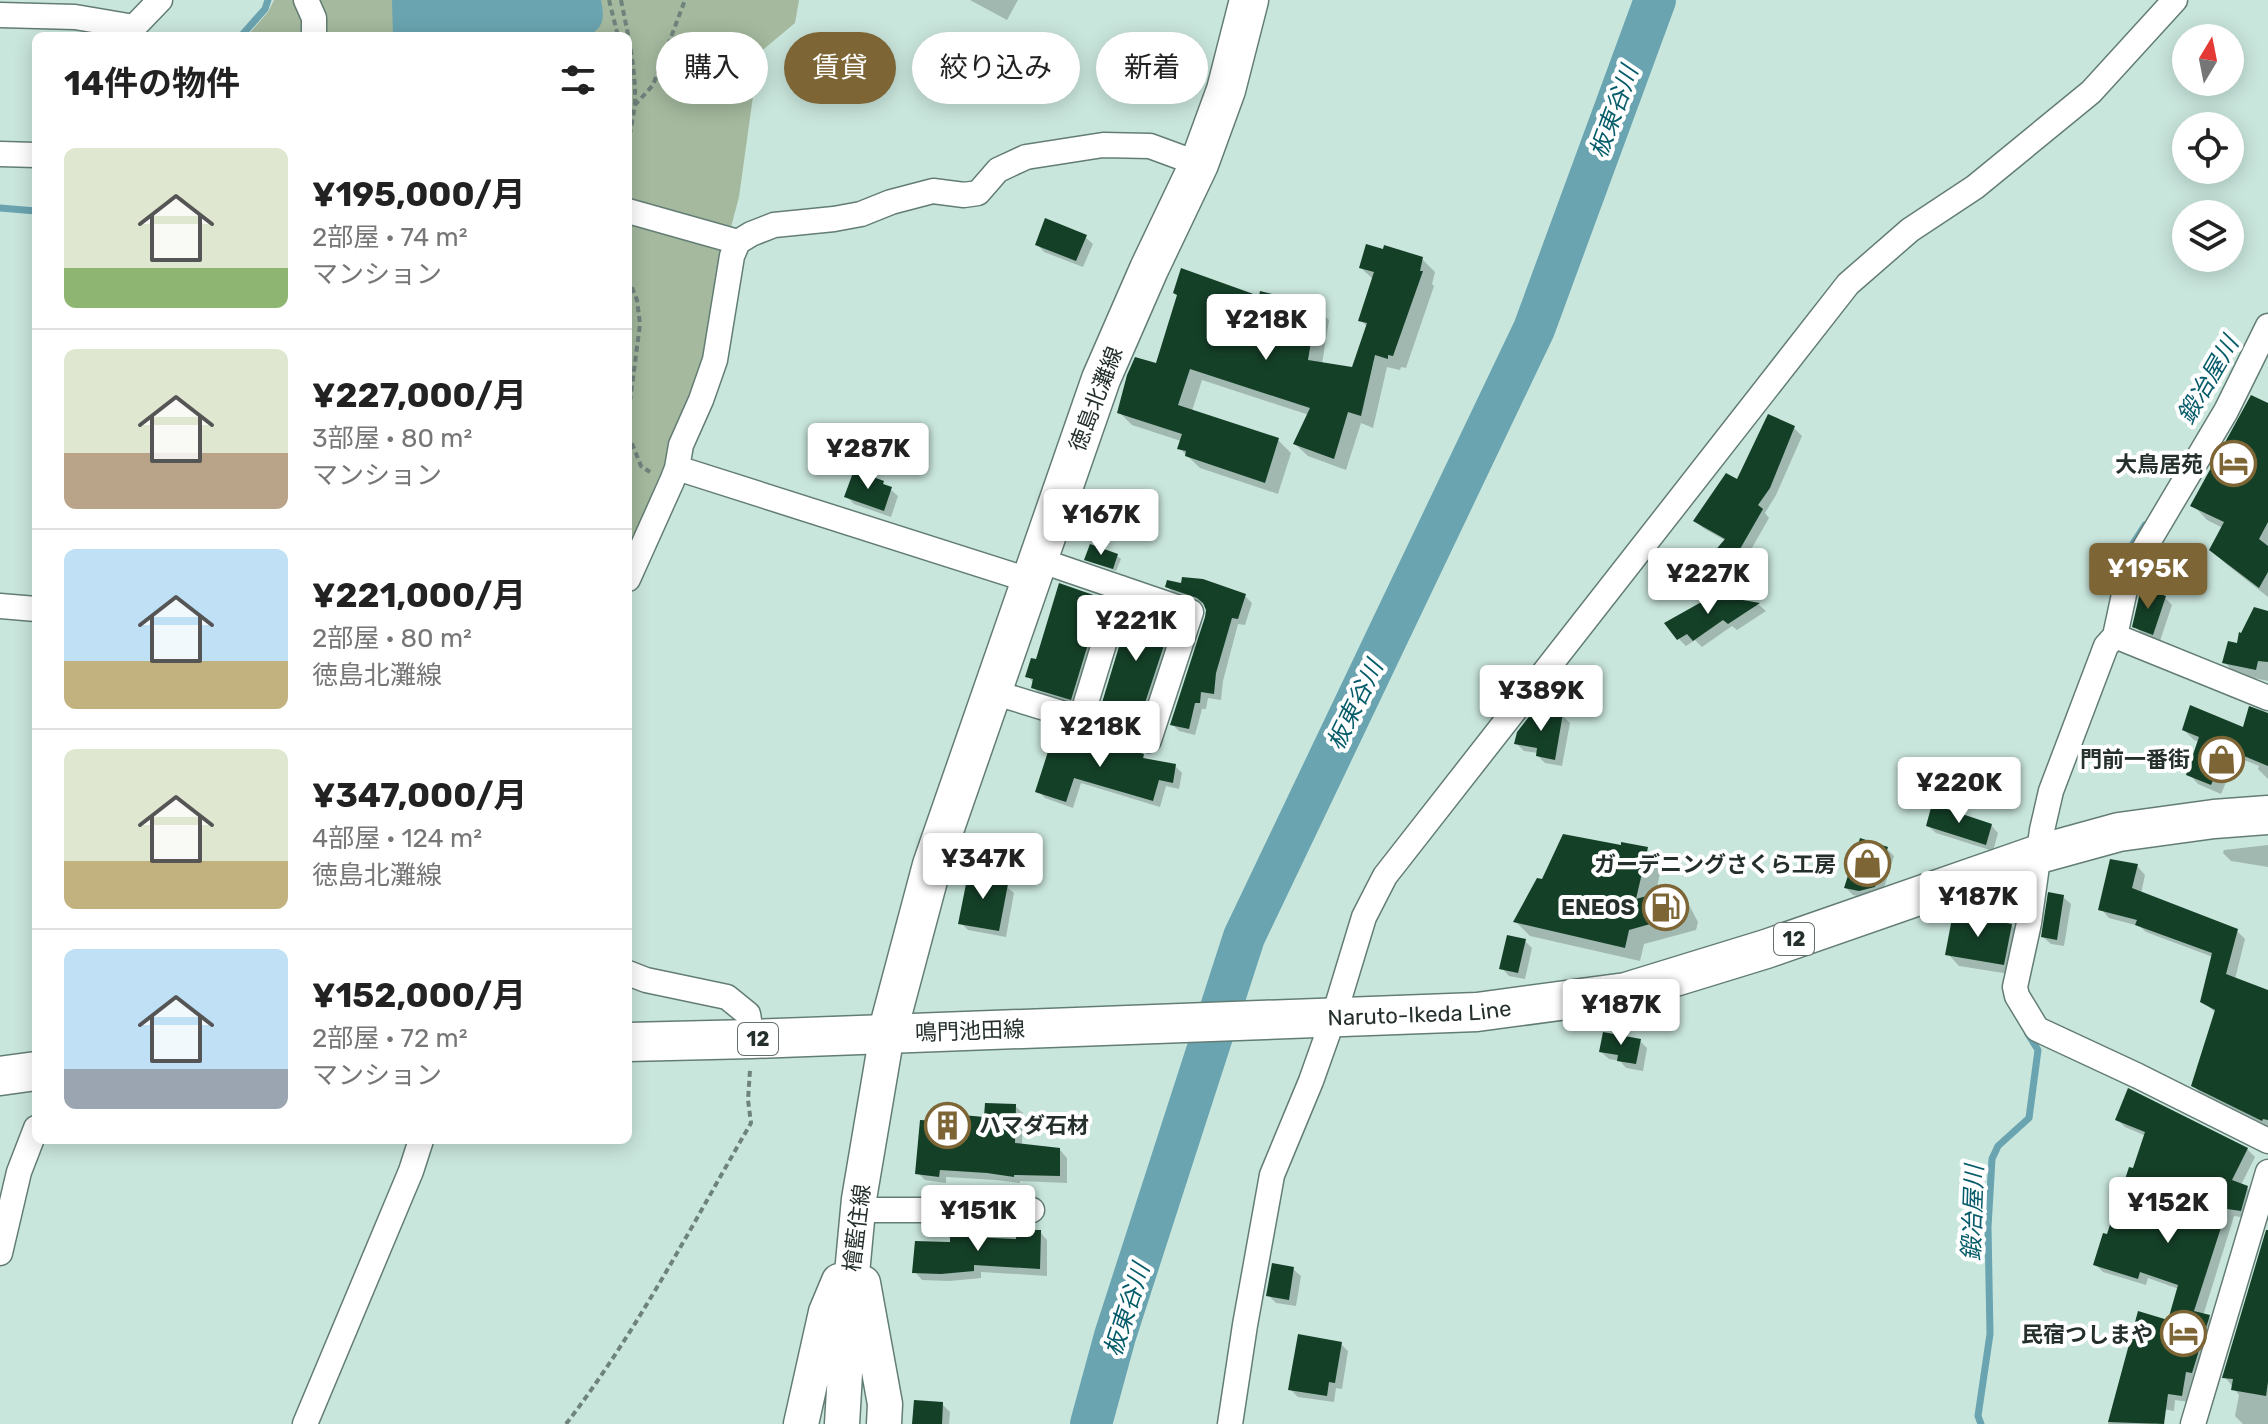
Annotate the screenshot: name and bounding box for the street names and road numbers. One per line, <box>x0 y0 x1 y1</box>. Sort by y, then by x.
street label: 徳島北灘線 <box>1064 343 1128 455</box>
road number: 12 <box>1774 923 1814 955</box>
street label: Naruto-Ikeda Line <box>1327 994 1513 1031</box>
street label: 鳴門池田線 <box>915 1016 1025 1046</box>
road number: 12 <box>738 1023 778 1055</box>
street label: 檜藍住線 <box>838 1183 876 1273</box>

